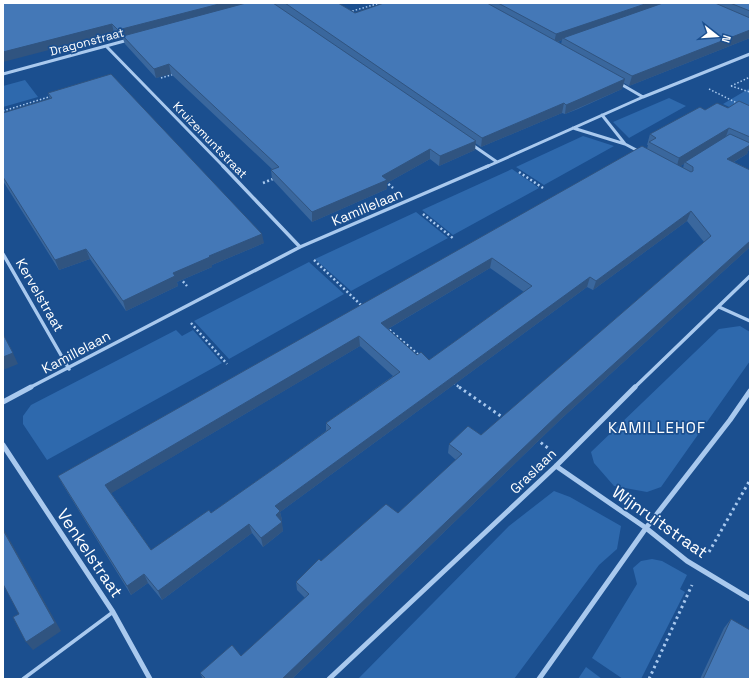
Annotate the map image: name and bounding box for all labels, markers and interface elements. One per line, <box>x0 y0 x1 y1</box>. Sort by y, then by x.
north arrow <box>697 16 737 56</box>
street label: Dragonstraat <box>48 24 126 60</box>
text: N <box>719 33 734 44</box>
street label: Kruizemuntstraat <box>169 98 251 182</box>
street label: Kamillelaan <box>329 184 405 230</box>
street label: Kervelstraat <box>12 255 68 335</box>
street label: Kamillelaan <box>39 326 113 378</box>
district label: KAMILLEHOF <box>608 418 706 437</box>
street label: Graslaan <box>506 444 560 498</box>
street label: Wijnruitstraat <box>608 481 712 563</box>
street label: Venkelstraat <box>52 504 128 602</box>

